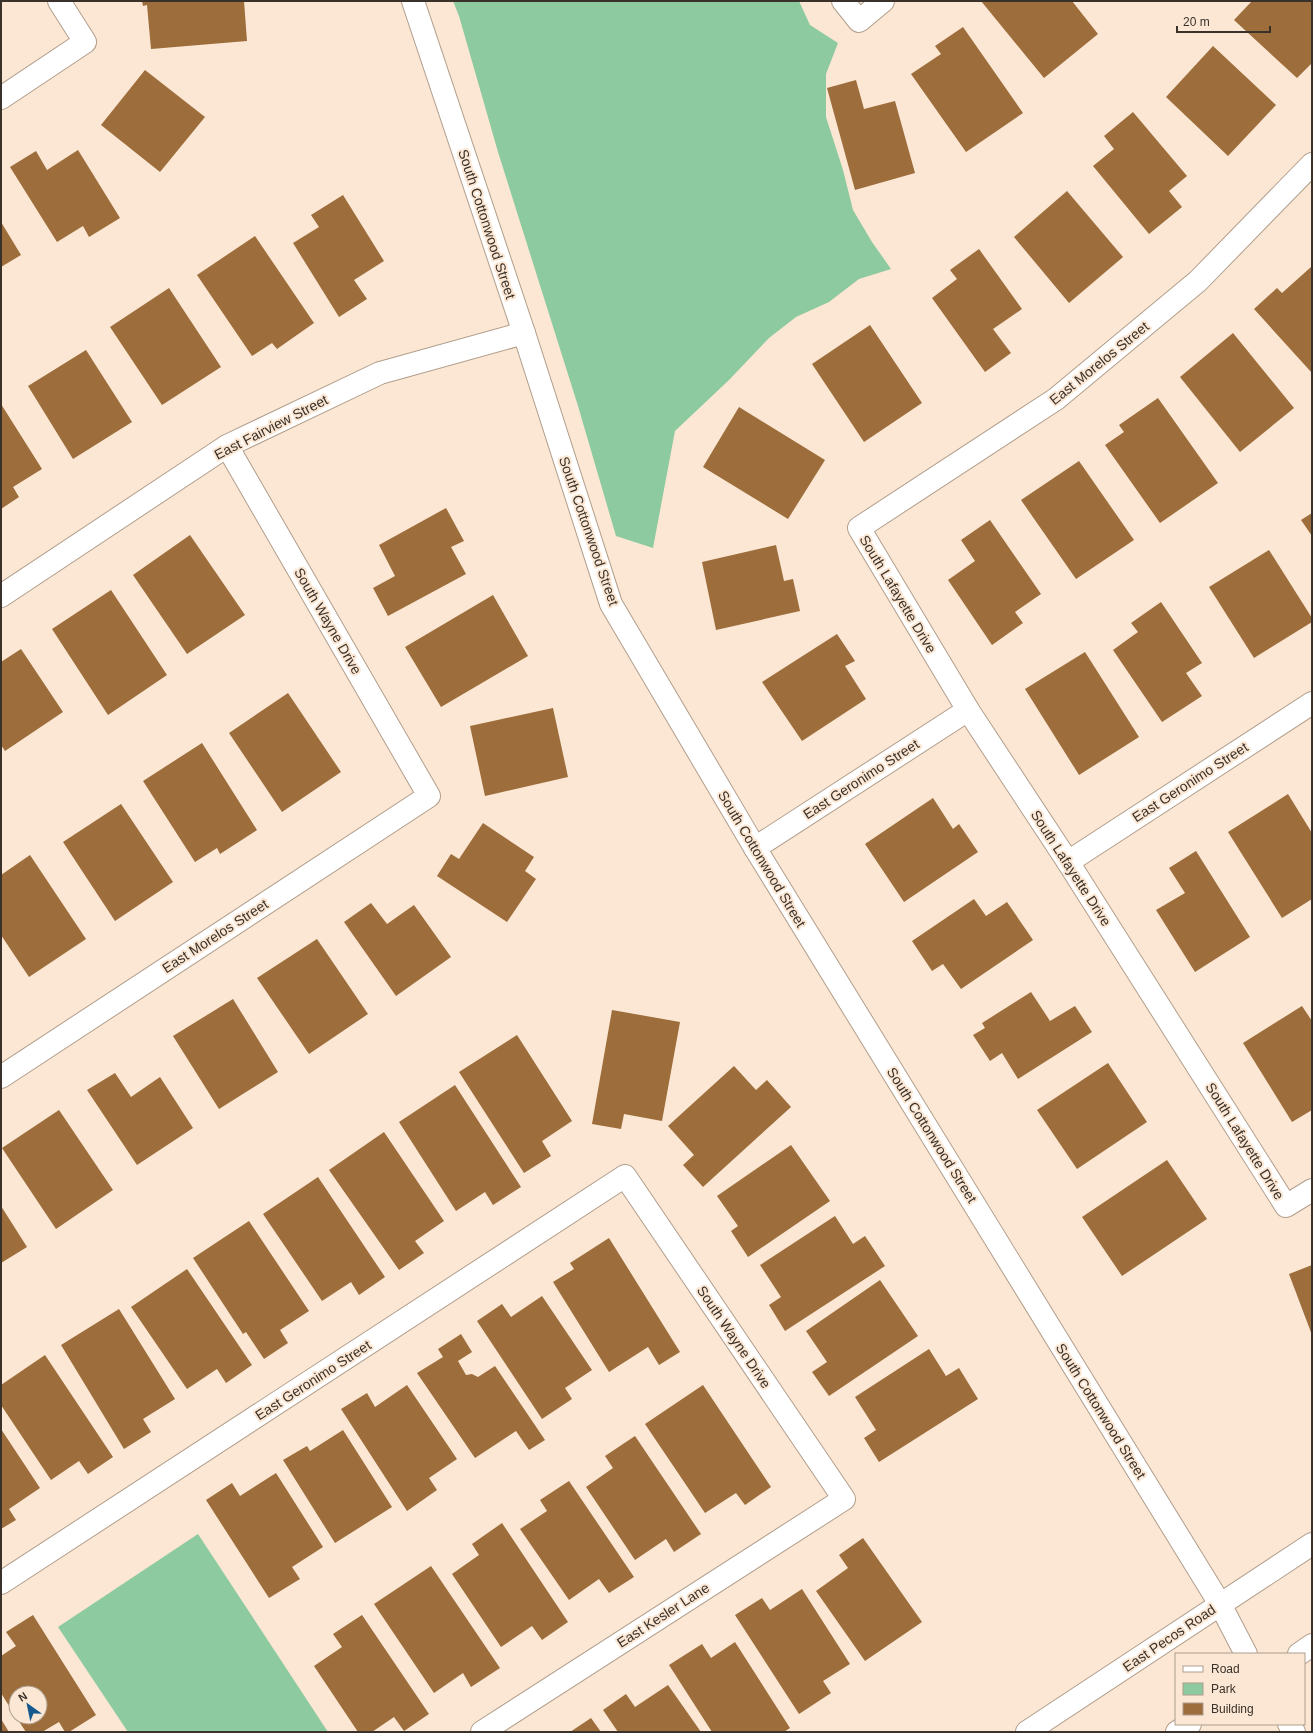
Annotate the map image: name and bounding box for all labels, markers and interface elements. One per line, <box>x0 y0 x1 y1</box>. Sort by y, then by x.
scale bar <box>1177 8 1270 34</box>
text: 20 m <box>1183 15 1210 29</box>
street label: South Cottonwood Street <box>455 147 519 301</box>
street label: East Morelos Street <box>1046 318 1152 408</box>
street label: East Fairview Street <box>212 391 331 463</box>
street label: South Cottonwood Street <box>556 454 622 608</box>
street label: South Lafayette Drive <box>856 532 940 656</box>
street label: South Wayne Drive <box>291 565 365 677</box>
street label: East Geronimo Street <box>800 736 922 822</box>
street label: East Geronimo Street <box>1129 739 1251 825</box>
street label: South Cottonwood Street <box>715 788 809 930</box>
street label: South Lafayette Drive <box>1028 807 1114 929</box>
street label: East Morelos Street <box>159 896 271 976</box>
street label: South Cottonwood Street <box>884 1064 980 1206</box>
street label: South Lafayette Drive <box>1203 1080 1288 1203</box>
street label: South Wayne Drive <box>694 1283 774 1391</box>
street label: East Geronimo Street <box>252 1337 374 1423</box>
street label: South Cottonwood Street <box>1053 1340 1149 1482</box>
street label: East Kesler Lane <box>614 1579 712 1651</box>
street label: East Pecos Road <box>1120 1601 1218 1675</box>
legend <box>1175 1653 1305 1725</box>
text: Road <box>1211 1662 1240 1676</box>
text: Park <box>1211 1682 1237 1696</box>
north arrow <box>8 1685 48 1725</box>
text: N <box>16 1689 29 1704</box>
text: Building <box>1211 1702 1254 1716</box>

